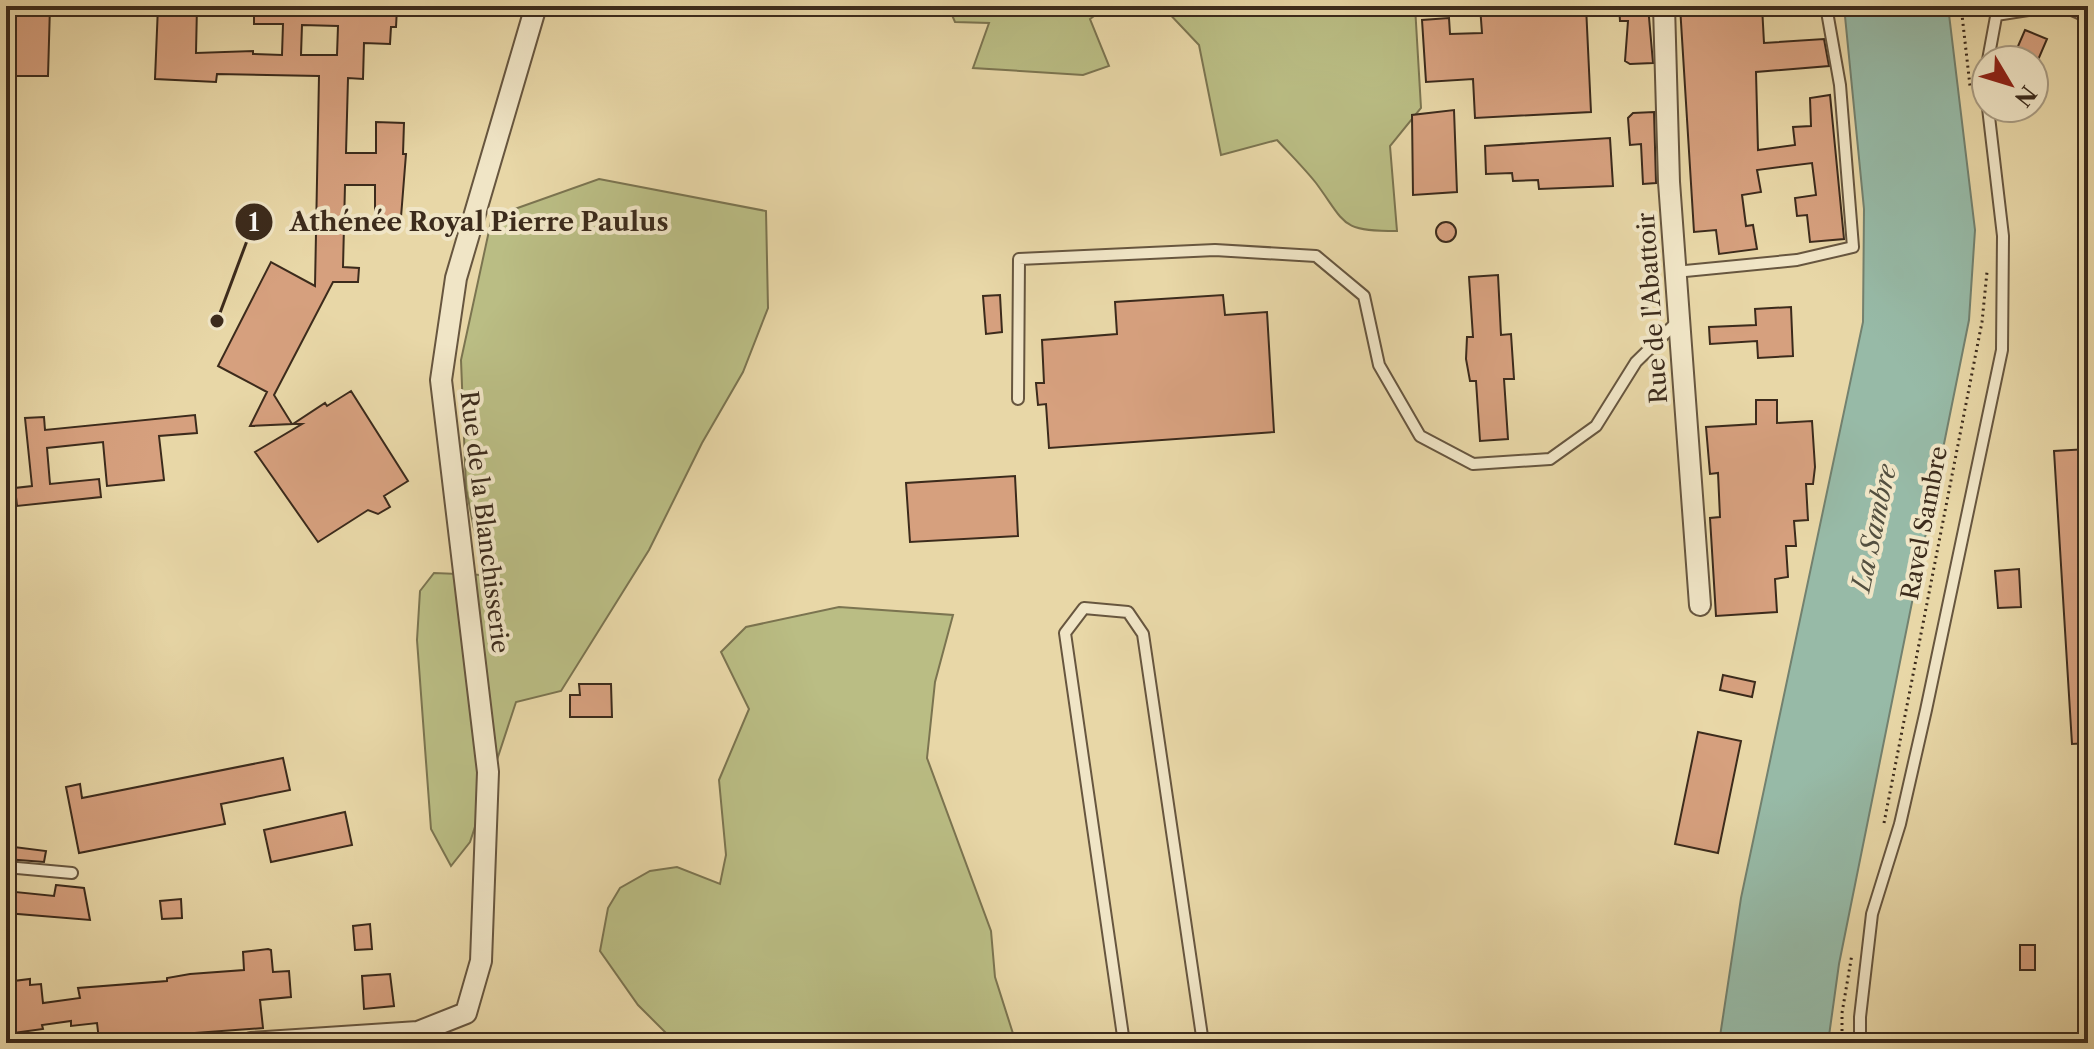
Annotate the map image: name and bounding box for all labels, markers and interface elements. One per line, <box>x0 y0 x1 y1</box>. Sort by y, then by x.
north arrow <box>1970 44 2050 124</box>
text: N <box>2009 80 2042 112</box>
callout: Athénée Royal Pierre Paulus <box>234 197 685 247</box>
text: Athénée Royal Pierre Paulus <box>289 206 668 238</box>
text: 1 <box>249 208 260 237</box>
street label: Rue de l'Abattoir <box>1631 211 1673 405</box>
street label: Rue de la Blanchisserie <box>455 389 515 655</box>
street label: Ravel Sambre <box>1895 444 1953 602</box>
water label: La Sambre <box>1844 460 1903 597</box>

